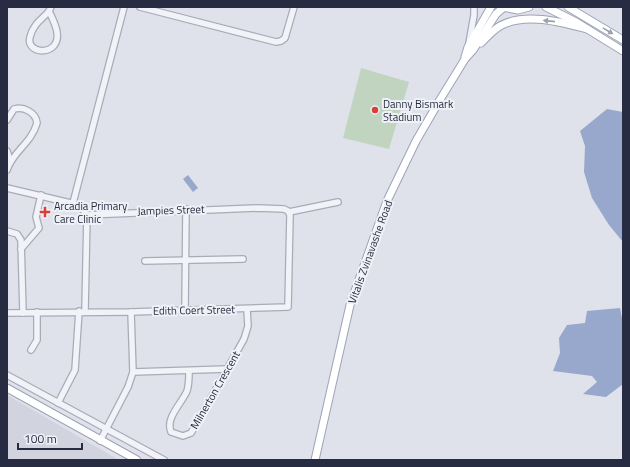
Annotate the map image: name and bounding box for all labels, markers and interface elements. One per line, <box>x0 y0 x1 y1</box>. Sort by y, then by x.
one-way arrow <box>543 17 555 24</box>
one-way arrow <box>602 27 614 34</box>
place label: Danny Bismark Stadium <box>383 96 454 125</box>
marker: Danny Bismark Stadium <box>370 105 380 115</box>
place label: Arcadia Primary Care Clinic <box>54 198 128 227</box>
street label: Vitalis Zvinavashe Road <box>344 198 396 306</box>
street label: Jampies Street <box>137 201 205 219</box>
marker: Arcadia Primary Care Clinic <box>39 206 51 218</box>
street label: Edith Coert Street <box>153 301 235 319</box>
street label: Milnerton Crescent <box>186 348 244 432</box>
scale bar <box>18 425 82 451</box>
text: 100 m <box>24 429 57 448</box>

